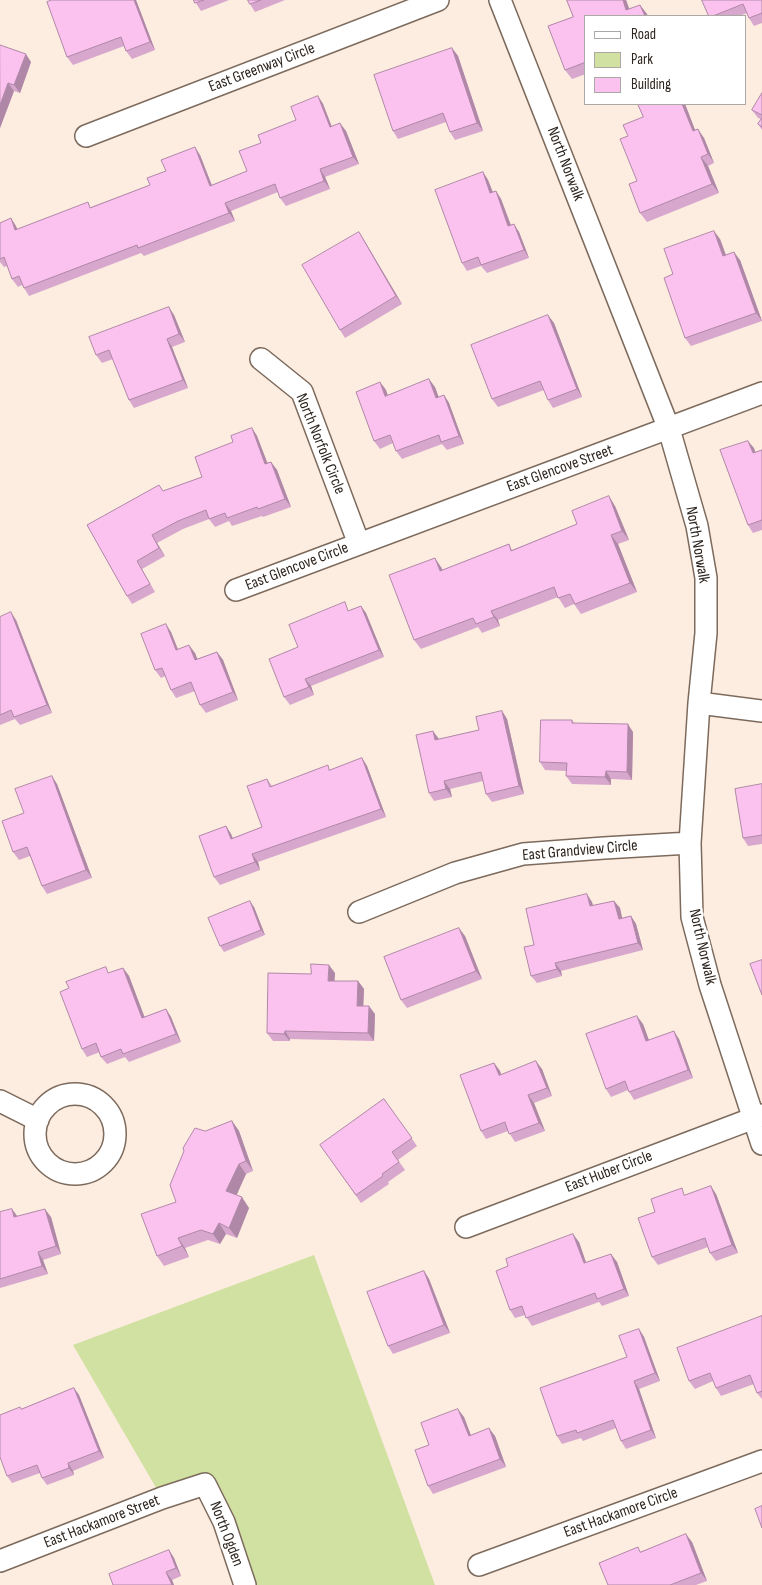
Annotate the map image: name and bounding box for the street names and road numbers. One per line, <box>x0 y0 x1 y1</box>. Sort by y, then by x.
street label: East Greenway Circle <box>206 39 318 97</box>
street label: North Norwalk <box>542 124 588 204</box>
street label: North Norfolk Circle <box>291 391 349 497</box>
street label: East Glencove Street <box>504 441 616 497</box>
street label: North Norwalk <box>681 505 713 585</box>
street label: East Glencove Circle <box>243 539 351 595</box>
street label: East Grandview Circle <box>522 836 638 866</box>
street label: North Norwalk <box>684 907 720 987</box>
street label: East Huber Circle <box>563 1147 655 1197</box>
street label: East Hackamore Circle <box>561 1484 681 1542</box>
street label: East Hackamore Street <box>41 1491 163 1553</box>
street label: North Ogden <box>205 1499 247 1569</box>

